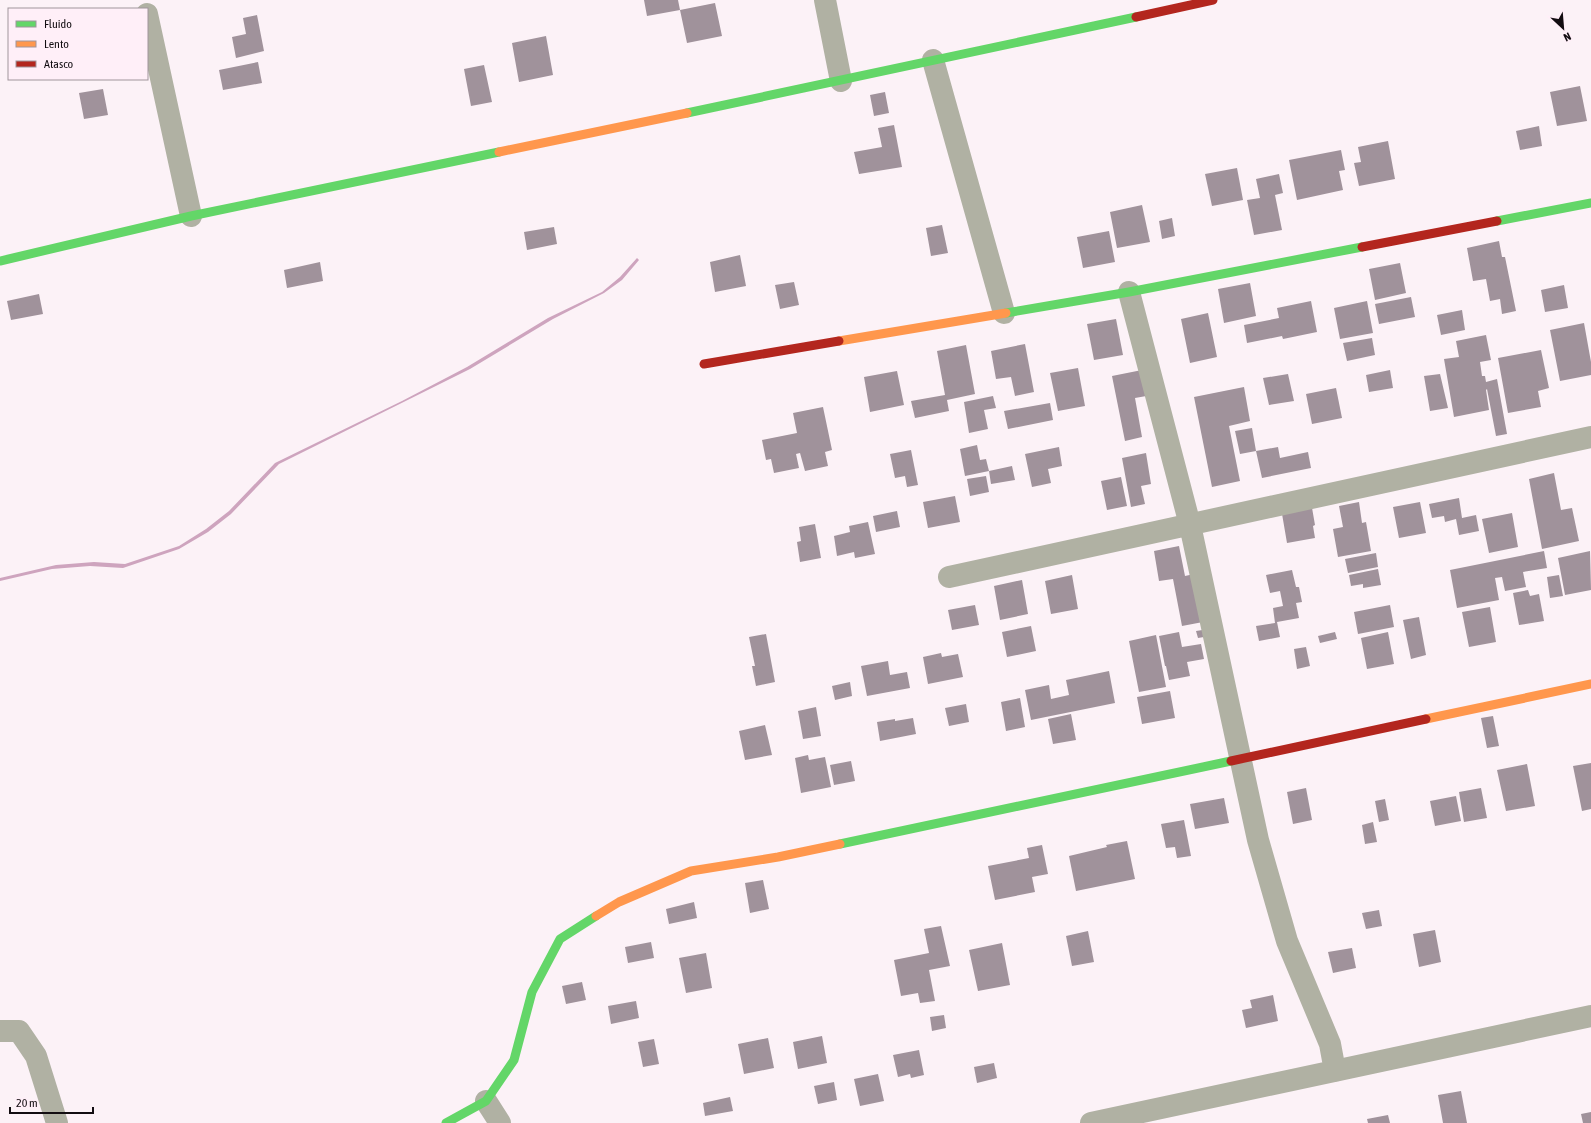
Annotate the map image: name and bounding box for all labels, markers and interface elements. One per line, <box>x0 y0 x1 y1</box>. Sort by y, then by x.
legend <box>8 8 148 80</box>
north arrow <box>1543 8 1583 48</box>
text: Fluido <box>44 17 72 31</box>
text: N <box>1562 30 1573 44</box>
text: Lento <box>44 37 69 51</box>
text: Atasco <box>44 57 74 71</box>
scale bar <box>10 1089 93 1115</box>
text: 20 m <box>16 1096 38 1110</box>

